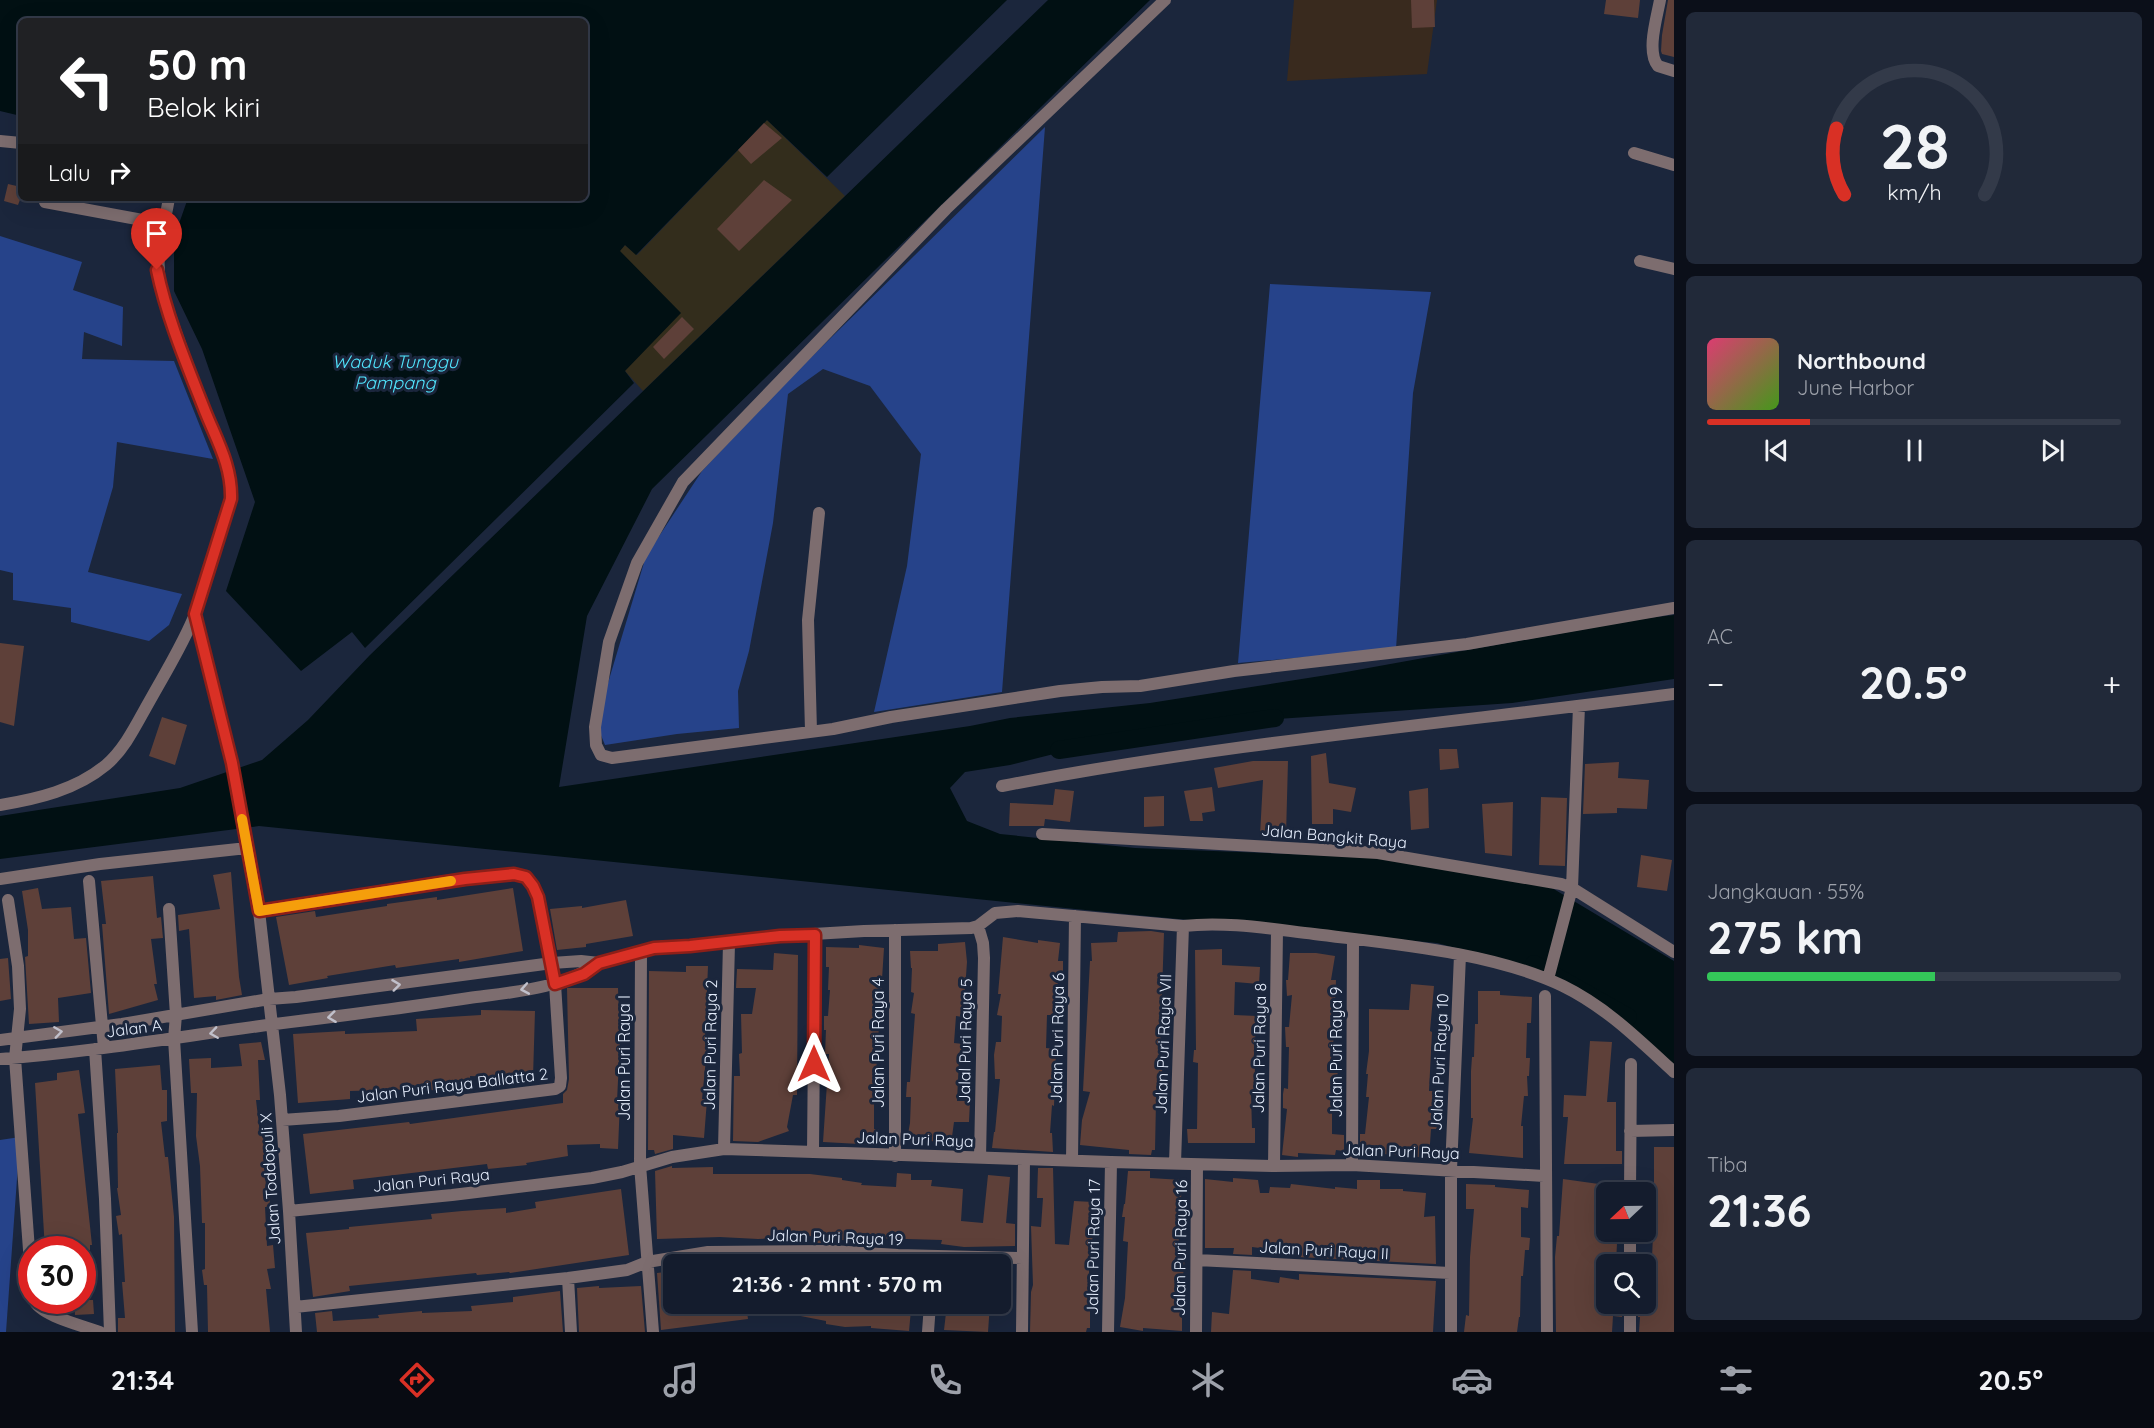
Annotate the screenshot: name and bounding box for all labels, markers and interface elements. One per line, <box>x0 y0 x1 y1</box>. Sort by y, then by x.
text: 50 m <box>147 38 247 91</box>
icon: left <box>48 42 126 120</box>
text: Belok kiri <box>147 90 260 124</box>
text: 28 <box>1879 107 1949 185</box>
icon: right <box>103 156 136 189</box>
text: Lalu <box>48 159 91 187</box>
text: km/h <box>1887 179 1941 205</box>
pin <box>131 208 182 270</box>
icon: arrive <box>140 217 173 250</box>
text: Northbound <box>1797 347 1926 375</box>
water label: Waduk Tunggu Pampang <box>332 350 460 394</box>
text: June Harbor <box>1797 375 1914 400</box>
icon: previous <box>1760 434 1793 467</box>
icon: pause <box>1898 434 1931 467</box>
icon: next <box>2036 434 2069 467</box>
text: AC <box>1707 624 1733 649</box>
text: 20.5° <box>1859 654 1967 710</box>
text: − <box>1707 663 1724 704</box>
text: + <box>2102 663 2121 704</box>
street label: Jalan Bangkit Raya <box>1260 820 1408 852</box>
text: Jangkauan · 55% <box>1707 879 1864 904</box>
text: 275 km <box>1707 909 1863 965</box>
street label: Jalan Puri Raya 6 <box>1046 972 1068 1103</box>
street label: Jalan Puri Raya VII <box>1151 973 1175 1115</box>
street label: Jalan Puri Raya 4 <box>868 978 888 1108</box>
street label: Jalal Puri Raya 5 <box>954 978 976 1104</box>
one-way arrow <box>391 979 401 991</box>
street label: Jalan Puri Raya 2 <box>699 979 721 1111</box>
one-way arrow <box>521 983 530 995</box>
street label: Jalan Puri Raya 8 <box>1248 983 1270 1113</box>
street label: Jalan Puri Raya 9 <box>1326 986 1346 1117</box>
street label: Jalan Puri Raya 10 <box>1425 993 1453 1131</box>
street label: Jalan Puri Raya I <box>614 995 634 1121</box>
one-way arrow <box>328 1011 337 1023</box>
street label: Jalan A <box>105 1015 163 1041</box>
one-way arrow <box>53 1026 63 1039</box>
one-way arrow <box>210 1027 219 1039</box>
position arrow <box>782 1032 846 1096</box>
street label: Jalan Puri Raya Ballatta 2 <box>355 1063 549 1107</box>
street label: Jalan Toddopuli X <box>255 1112 285 1246</box>
street label: Jalan Puri Raya <box>856 1127 974 1151</box>
street label: Jalan Puri Raya <box>1342 1139 1460 1163</box>
text: Tiba <box>1707 1152 1748 1177</box>
street label: Jalan Puri Raya <box>371 1164 491 1196</box>
street label: Jalan Puri Raya 17 <box>1082 1179 1104 1315</box>
street label: Jalan Puri Raya 16 <box>1169 1179 1191 1316</box>
north arrow <box>1596 1182 1656 1242</box>
map controls <box>1596 1182 1656 1314</box>
text: 21:36 <box>1707 1182 1811 1238</box>
street label: Jalan Puri Raya 19 <box>766 1225 904 1249</box>
speed limit sign: 30 <box>18 1236 96 1314</box>
street label: Jalan Puri Raya II <box>1259 1237 1389 1263</box>
button: search <box>1596 1254 1656 1314</box>
text: 21:36 · 2 mnt · 570 m <box>731 1270 943 1298</box>
icon: directions <box>396 1359 438 1401</box>
icon: music <box>660 1359 702 1401</box>
icon: phone <box>924 1359 966 1401</box>
icon: climate <box>1187 1359 1229 1401</box>
icon: car <box>1451 1359 1493 1401</box>
icon: filters <box>1715 1359 1757 1401</box>
text: 21:34 <box>111 1363 174 1397</box>
text: 20.5° <box>1978 1363 2043 1397</box>

